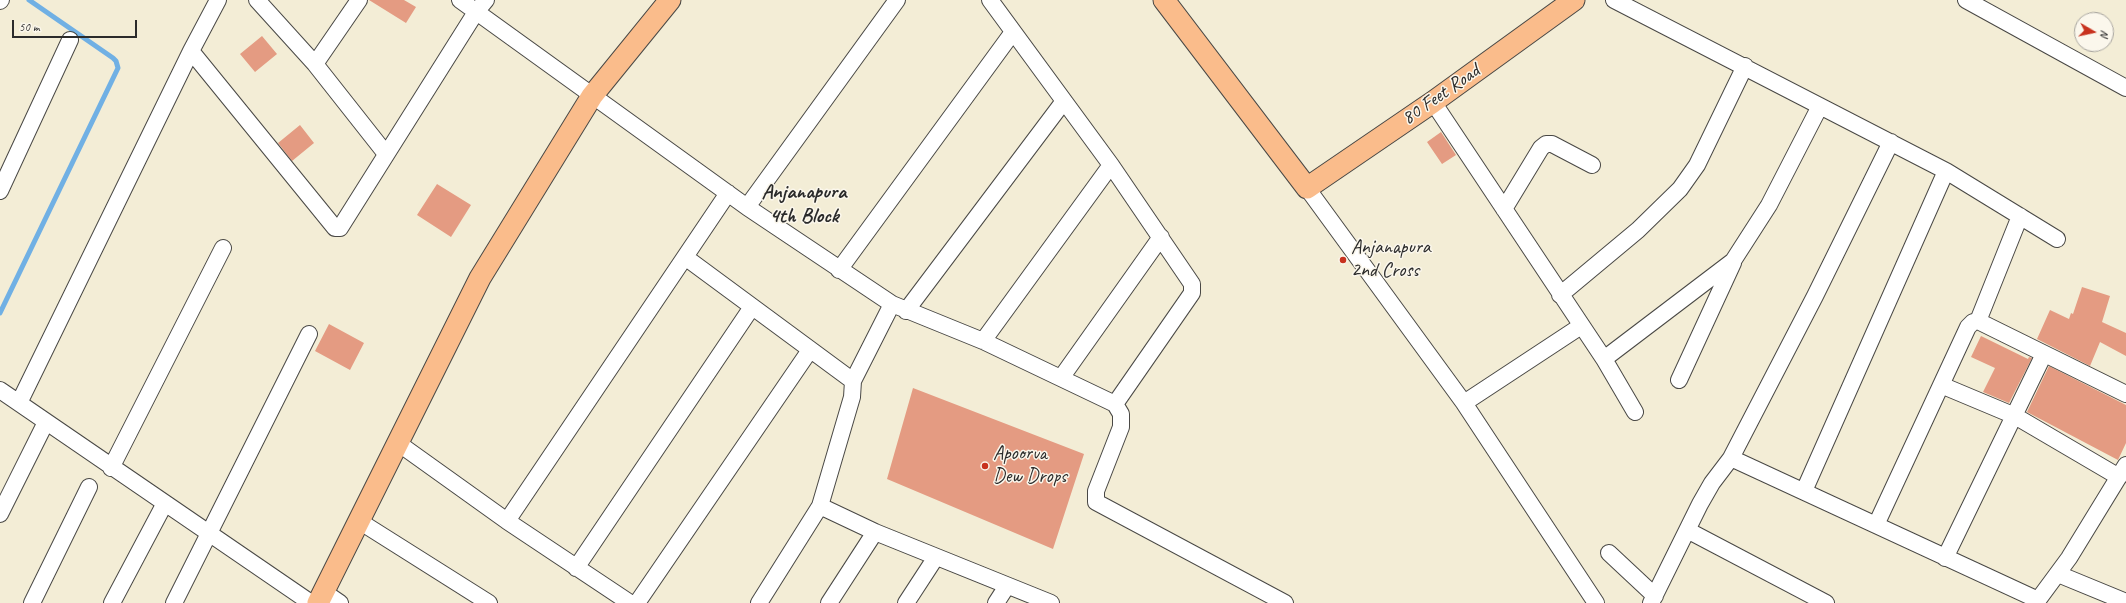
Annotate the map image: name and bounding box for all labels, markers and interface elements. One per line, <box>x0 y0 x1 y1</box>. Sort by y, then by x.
scale bar <box>14 12 139 38</box>
north arrow <box>2074 12 2114 52</box>
text: 50 m <box>19 19 39 35</box>
text: N <box>2097 29 2112 38</box>
street label: 80 Feet Road <box>1397 59 1485 131</box>
district label: Anjanapura 4th Block <box>762 179 846 229</box>
place label: Anjanapura 2nd Cross <box>1351 236 1431 283</box>
marker: Anjanapura 2nd Cross <box>1338 255 1348 265</box>
place label: Apoorva Dew Drops <box>993 442 1067 489</box>
marker: Apoorva Dew Drops <box>980 461 990 471</box>

